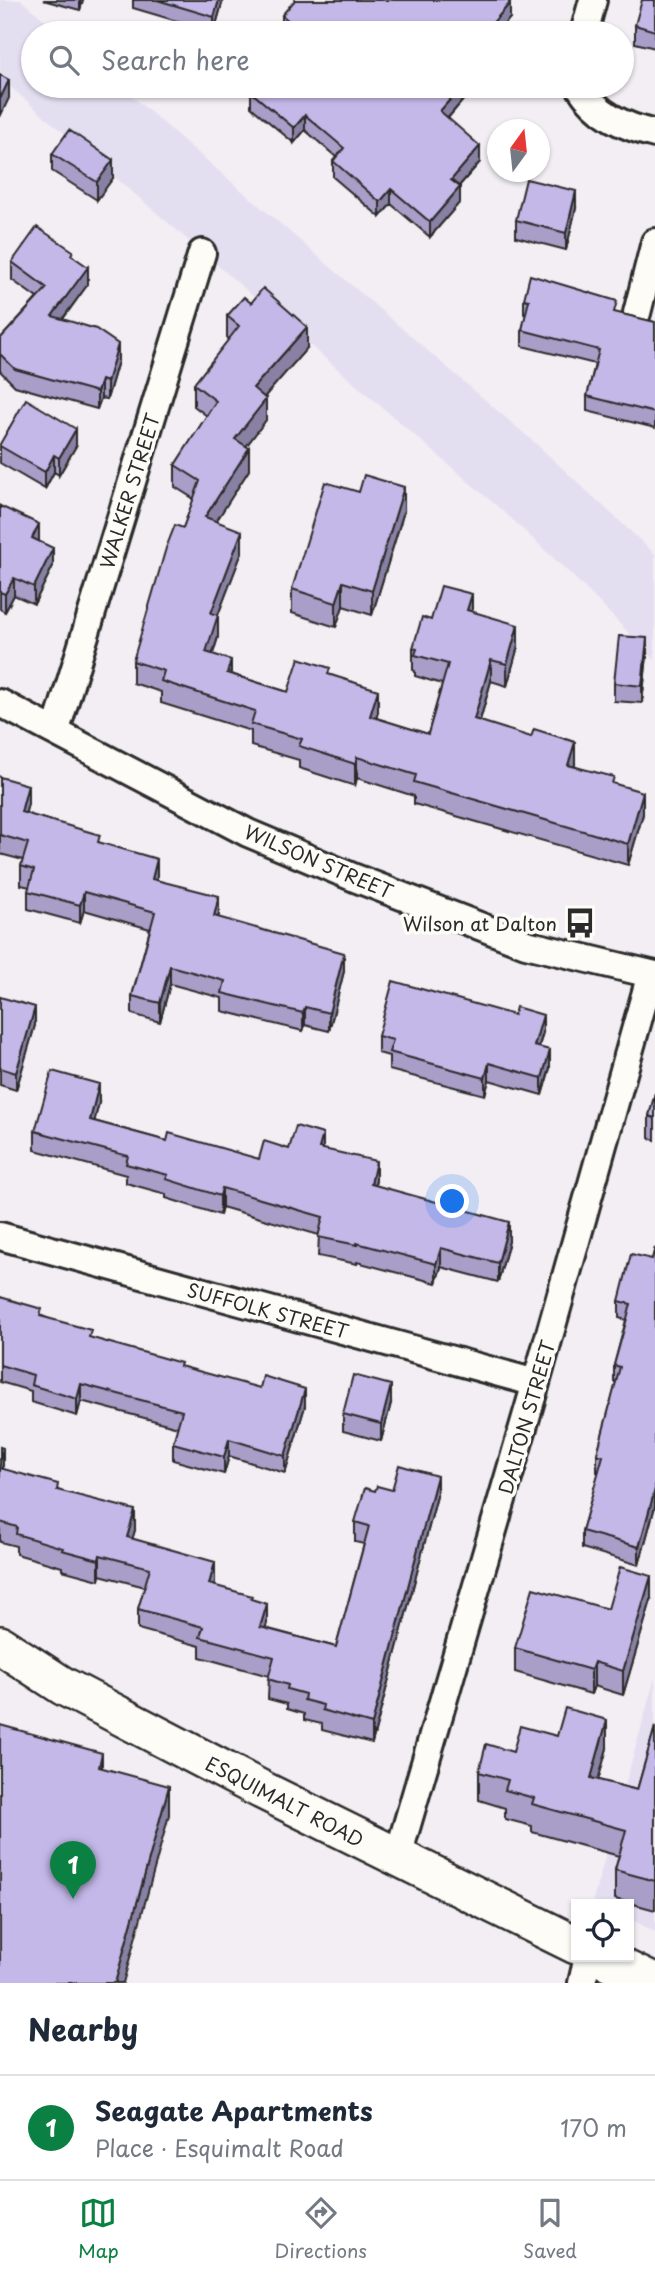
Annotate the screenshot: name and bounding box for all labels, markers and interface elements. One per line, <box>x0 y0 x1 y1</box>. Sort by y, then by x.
search box <box>21 21 634 98</box>
text: Search here <box>101 40 250 79</box>
icon: search <box>45 41 83 79</box>
north arrow <box>487 119 550 182</box>
street label: WALKER STREET <box>92 410 166 572</box>
street label: WILSON STREET <box>240 817 398 905</box>
bus stop icon: Wilson at Dalton <box>563 906 597 940</box>
place label: Wilson at Dalton <box>403 909 557 937</box>
your location <box>435 1184 469 1218</box>
street label: SUFFOLK STREET <box>184 1275 352 1345</box>
street label: DALTON STREET <box>491 1337 561 1497</box>
street label: ESQUIMALT ROAD <box>201 1749 369 1853</box>
pin: 1 <box>50 1841 96 1899</box>
map controls <box>571 1899 634 1962</box>
button: locate <box>571 1899 634 1962</box>
text: Nearby <box>28 2006 138 2051</box>
text: Seagate Apartments <box>95 2091 373 2130</box>
text: 1 <box>46 2110 57 2145</box>
text: 170 m <box>560 2110 627 2145</box>
text: Place · Esquimalt Road <box>95 2130 344 2165</box>
tab: Map <box>78 2194 119 2264</box>
tab: Directions <box>275 2194 367 2264</box>
tab: Saved <box>523 2194 577 2264</box>

